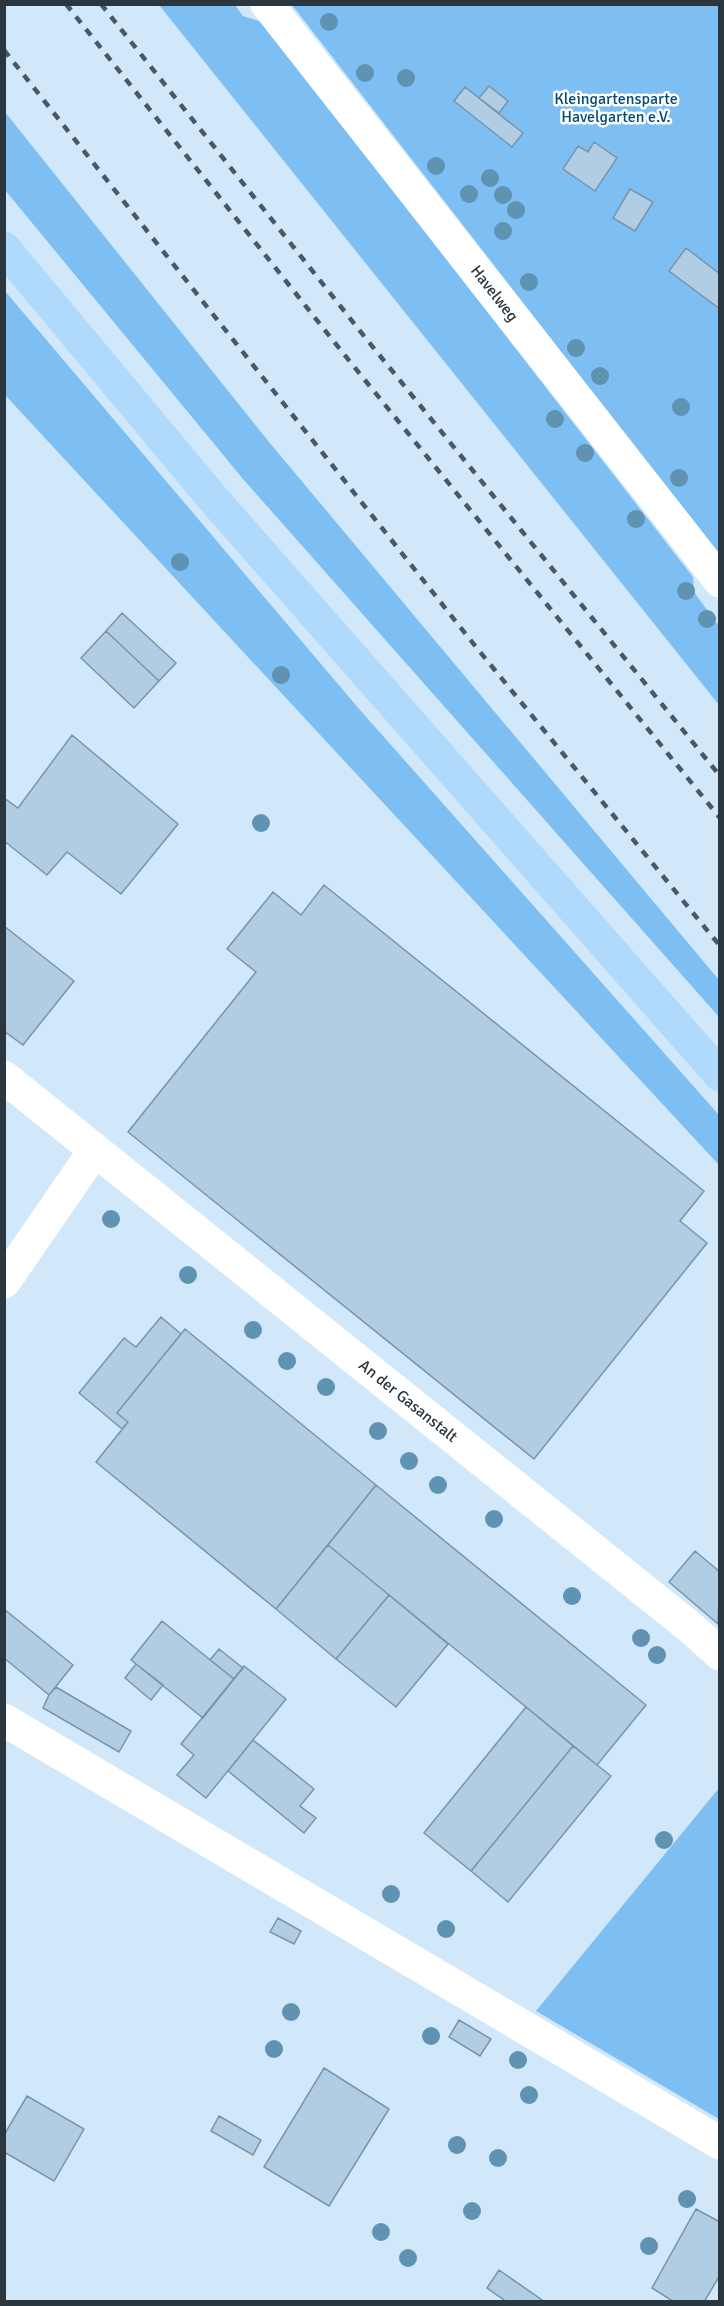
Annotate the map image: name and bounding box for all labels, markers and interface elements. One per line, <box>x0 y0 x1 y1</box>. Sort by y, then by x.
park label: Kleingartensparte Havelgarten e.V. <box>554 89 678 127</box>
street label: Havelweg <box>466 261 523 326</box>
street label: An der Gasanstalt <box>355 1355 462 1447</box>

